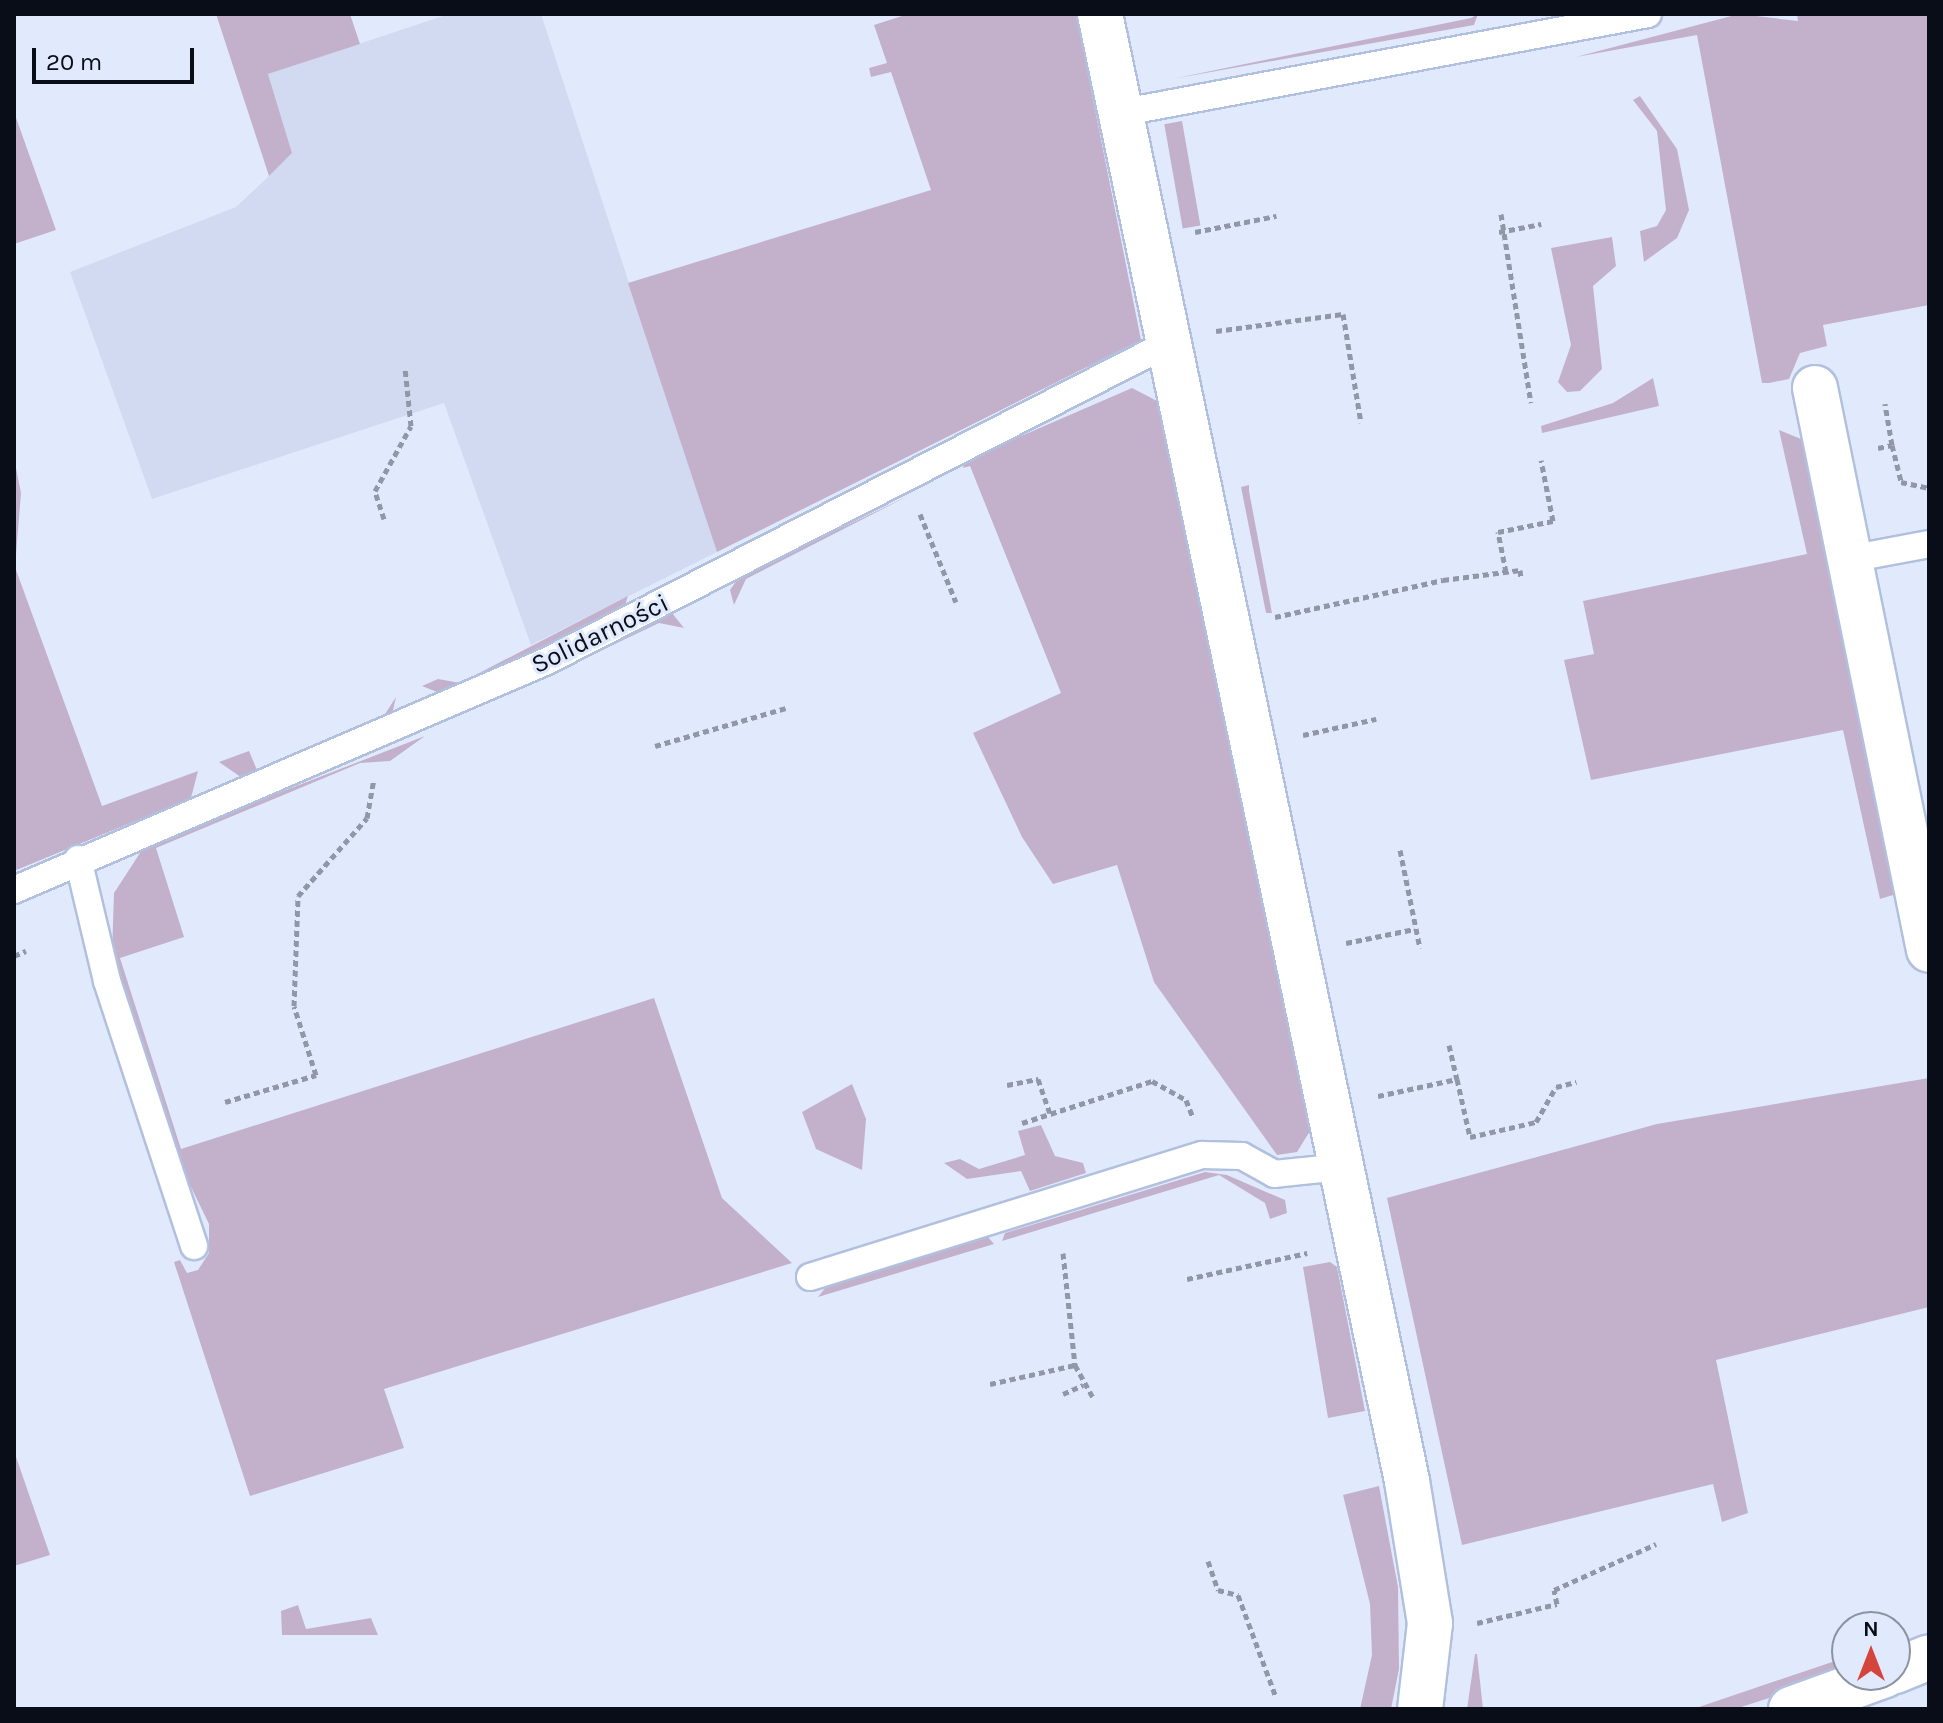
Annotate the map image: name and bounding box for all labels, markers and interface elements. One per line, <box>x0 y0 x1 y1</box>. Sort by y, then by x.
scale bar <box>36 32 198 82</box>
text: 20 m <box>46 48 102 76</box>
street label: Solidarności <box>526 587 674 681</box>
north arrow <box>1831 1611 1911 1691</box>
text: N <box>1863 1616 1879 1642</box>

